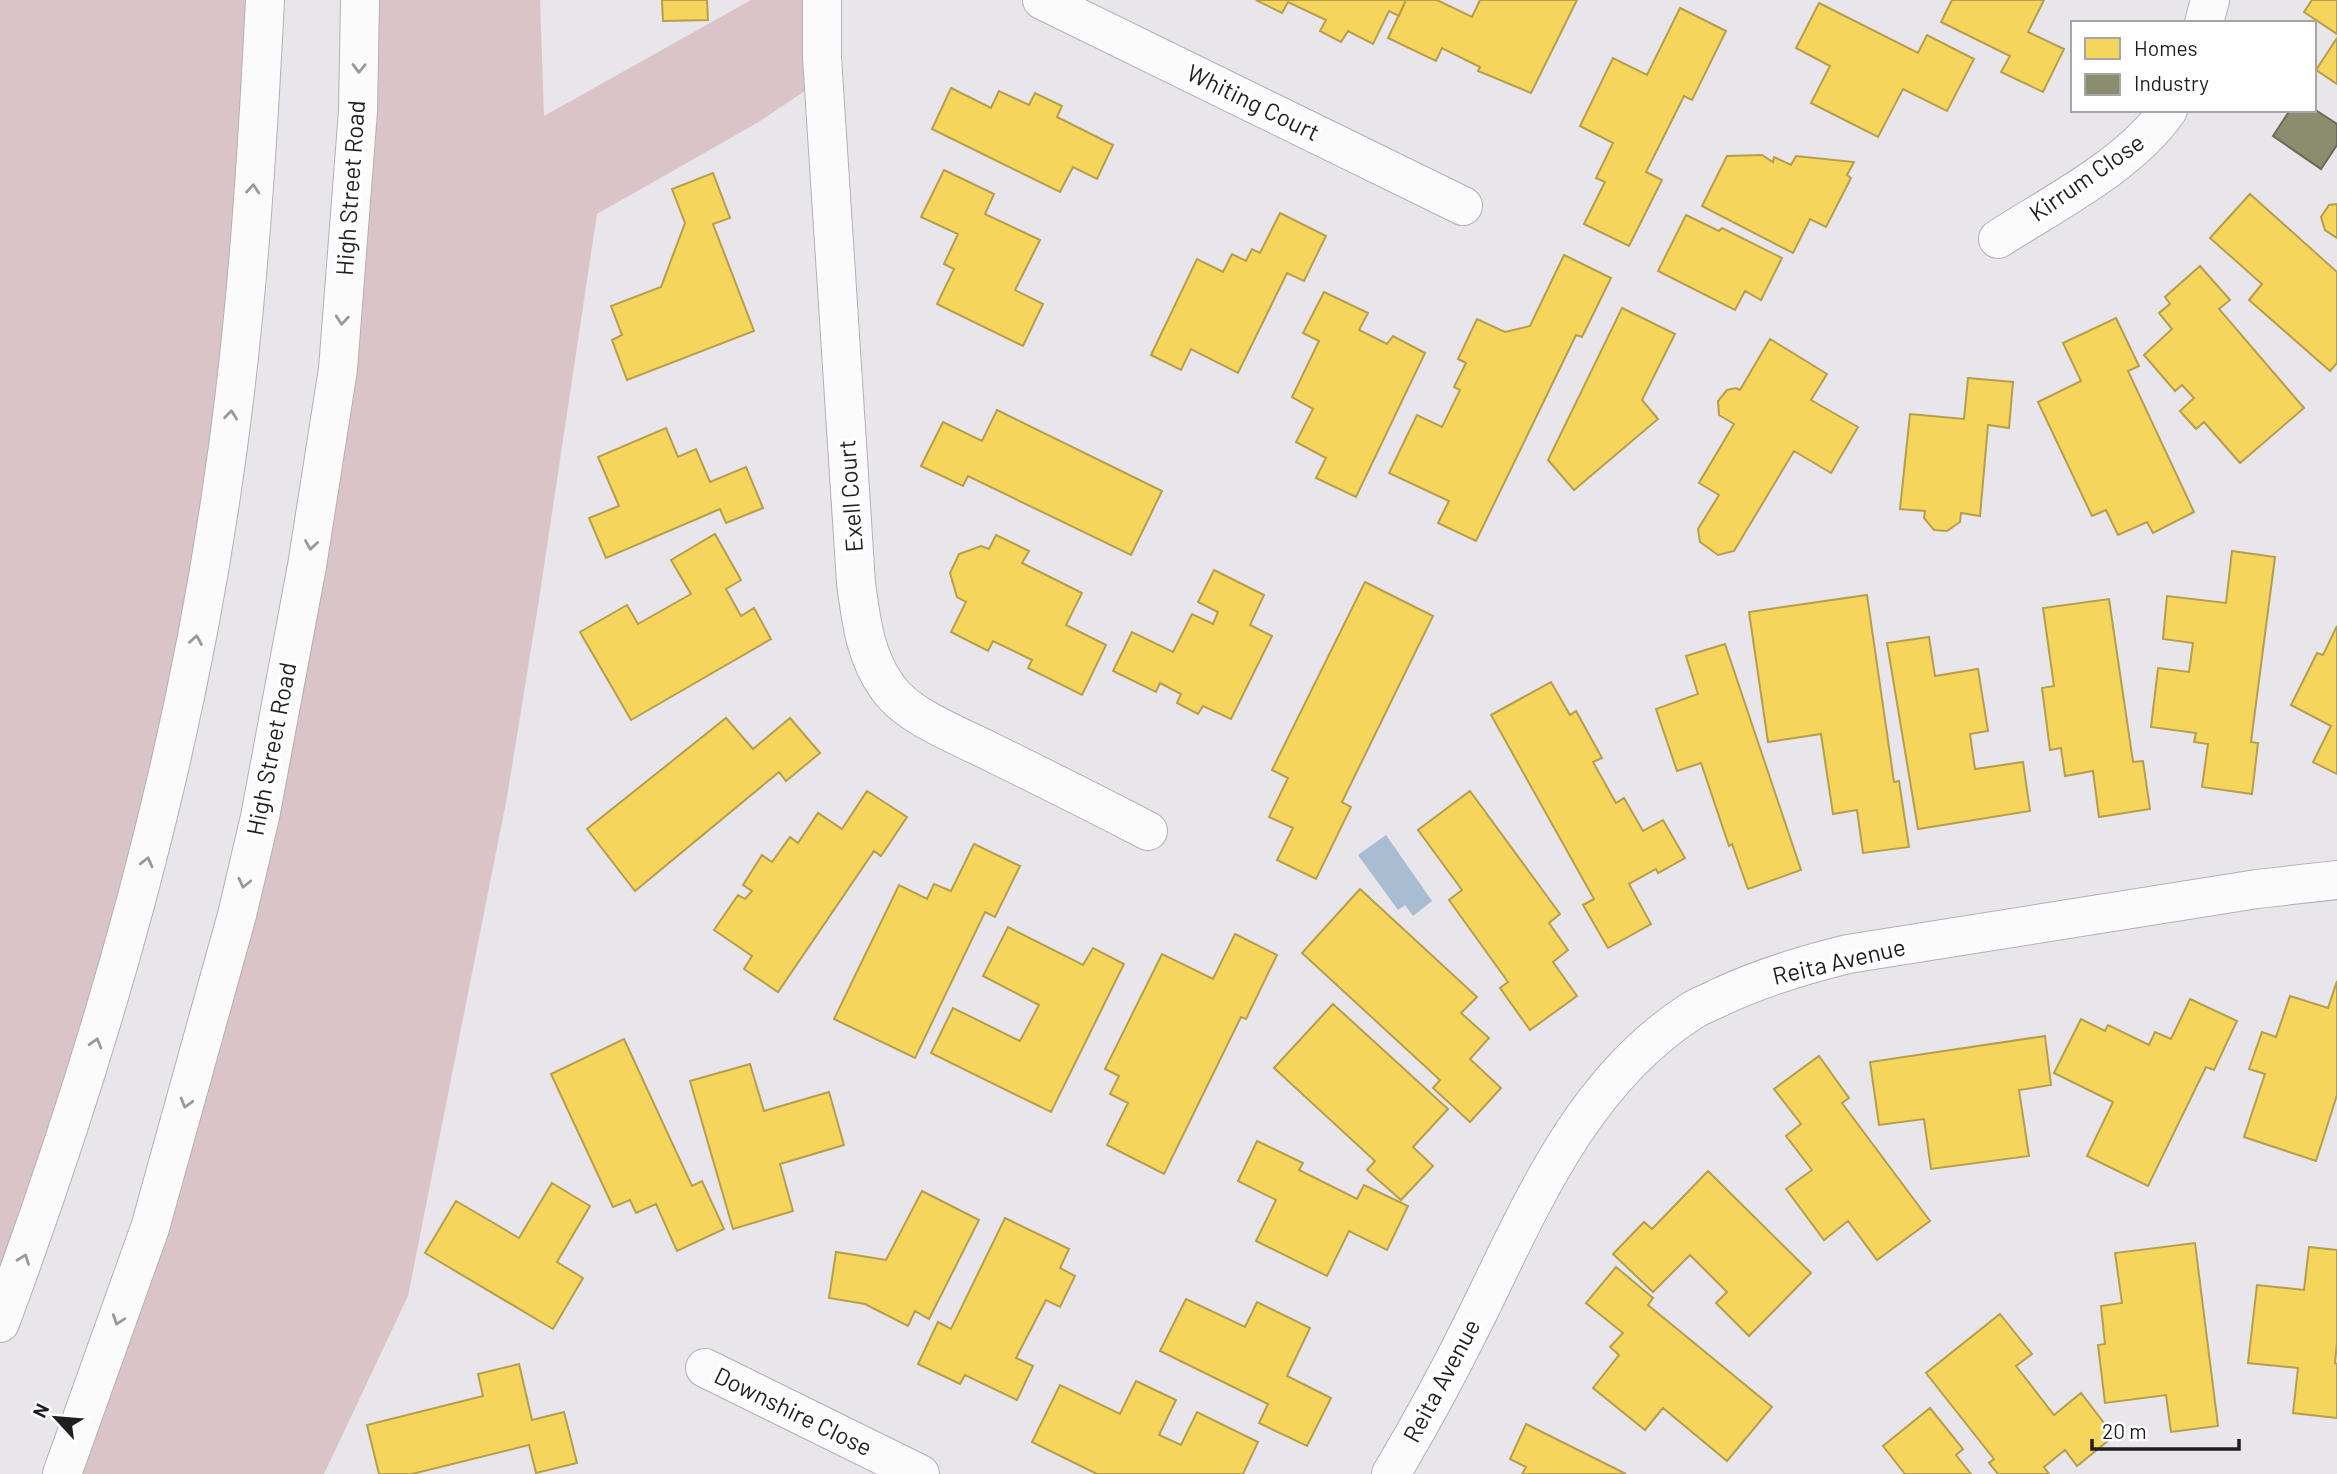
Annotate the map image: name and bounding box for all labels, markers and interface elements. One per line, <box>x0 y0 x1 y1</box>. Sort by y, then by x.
legend <box>2071 21 2316 112</box>
text: Homes <box>2134 35 2198 60</box>
street label: Whiting Court <box>1183 57 1325 146</box>
one-way arrow <box>351 63 366 74</box>
text: Industry <box>2134 70 2209 95</box>
street label: High Street Road <box>329 99 370 277</box>
street label: Kirrum Close <box>2023 127 2149 227</box>
one-way arrow <box>246 183 261 195</box>
one-way arrow <box>335 314 350 325</box>
one-way arrow <box>223 409 238 420</box>
street label: Exell Court <box>831 439 868 553</box>
one-way arrow <box>303 539 318 551</box>
one-way arrow <box>188 634 203 646</box>
street label: High Street Road <box>240 660 302 838</box>
one-way arrow <box>139 856 153 868</box>
one-way arrow <box>238 877 252 889</box>
street label: Reita Avenue <box>1769 931 1908 990</box>
one-way arrow <box>87 1037 102 1049</box>
one-way arrow <box>180 1097 194 1109</box>
one-way arrow <box>16 1253 30 1265</box>
one-way arrow <box>112 1313 126 1325</box>
street label: Reita Avenue <box>1396 1314 1485 1447</box>
street label: Downshire Close <box>710 1360 877 1461</box>
north arrow <box>21 1383 91 1453</box>
text: N <box>27 1400 53 1421</box>
scale bar <box>2092 1408 2239 1452</box>
text: 20 m <box>2102 1418 2147 1443</box>

